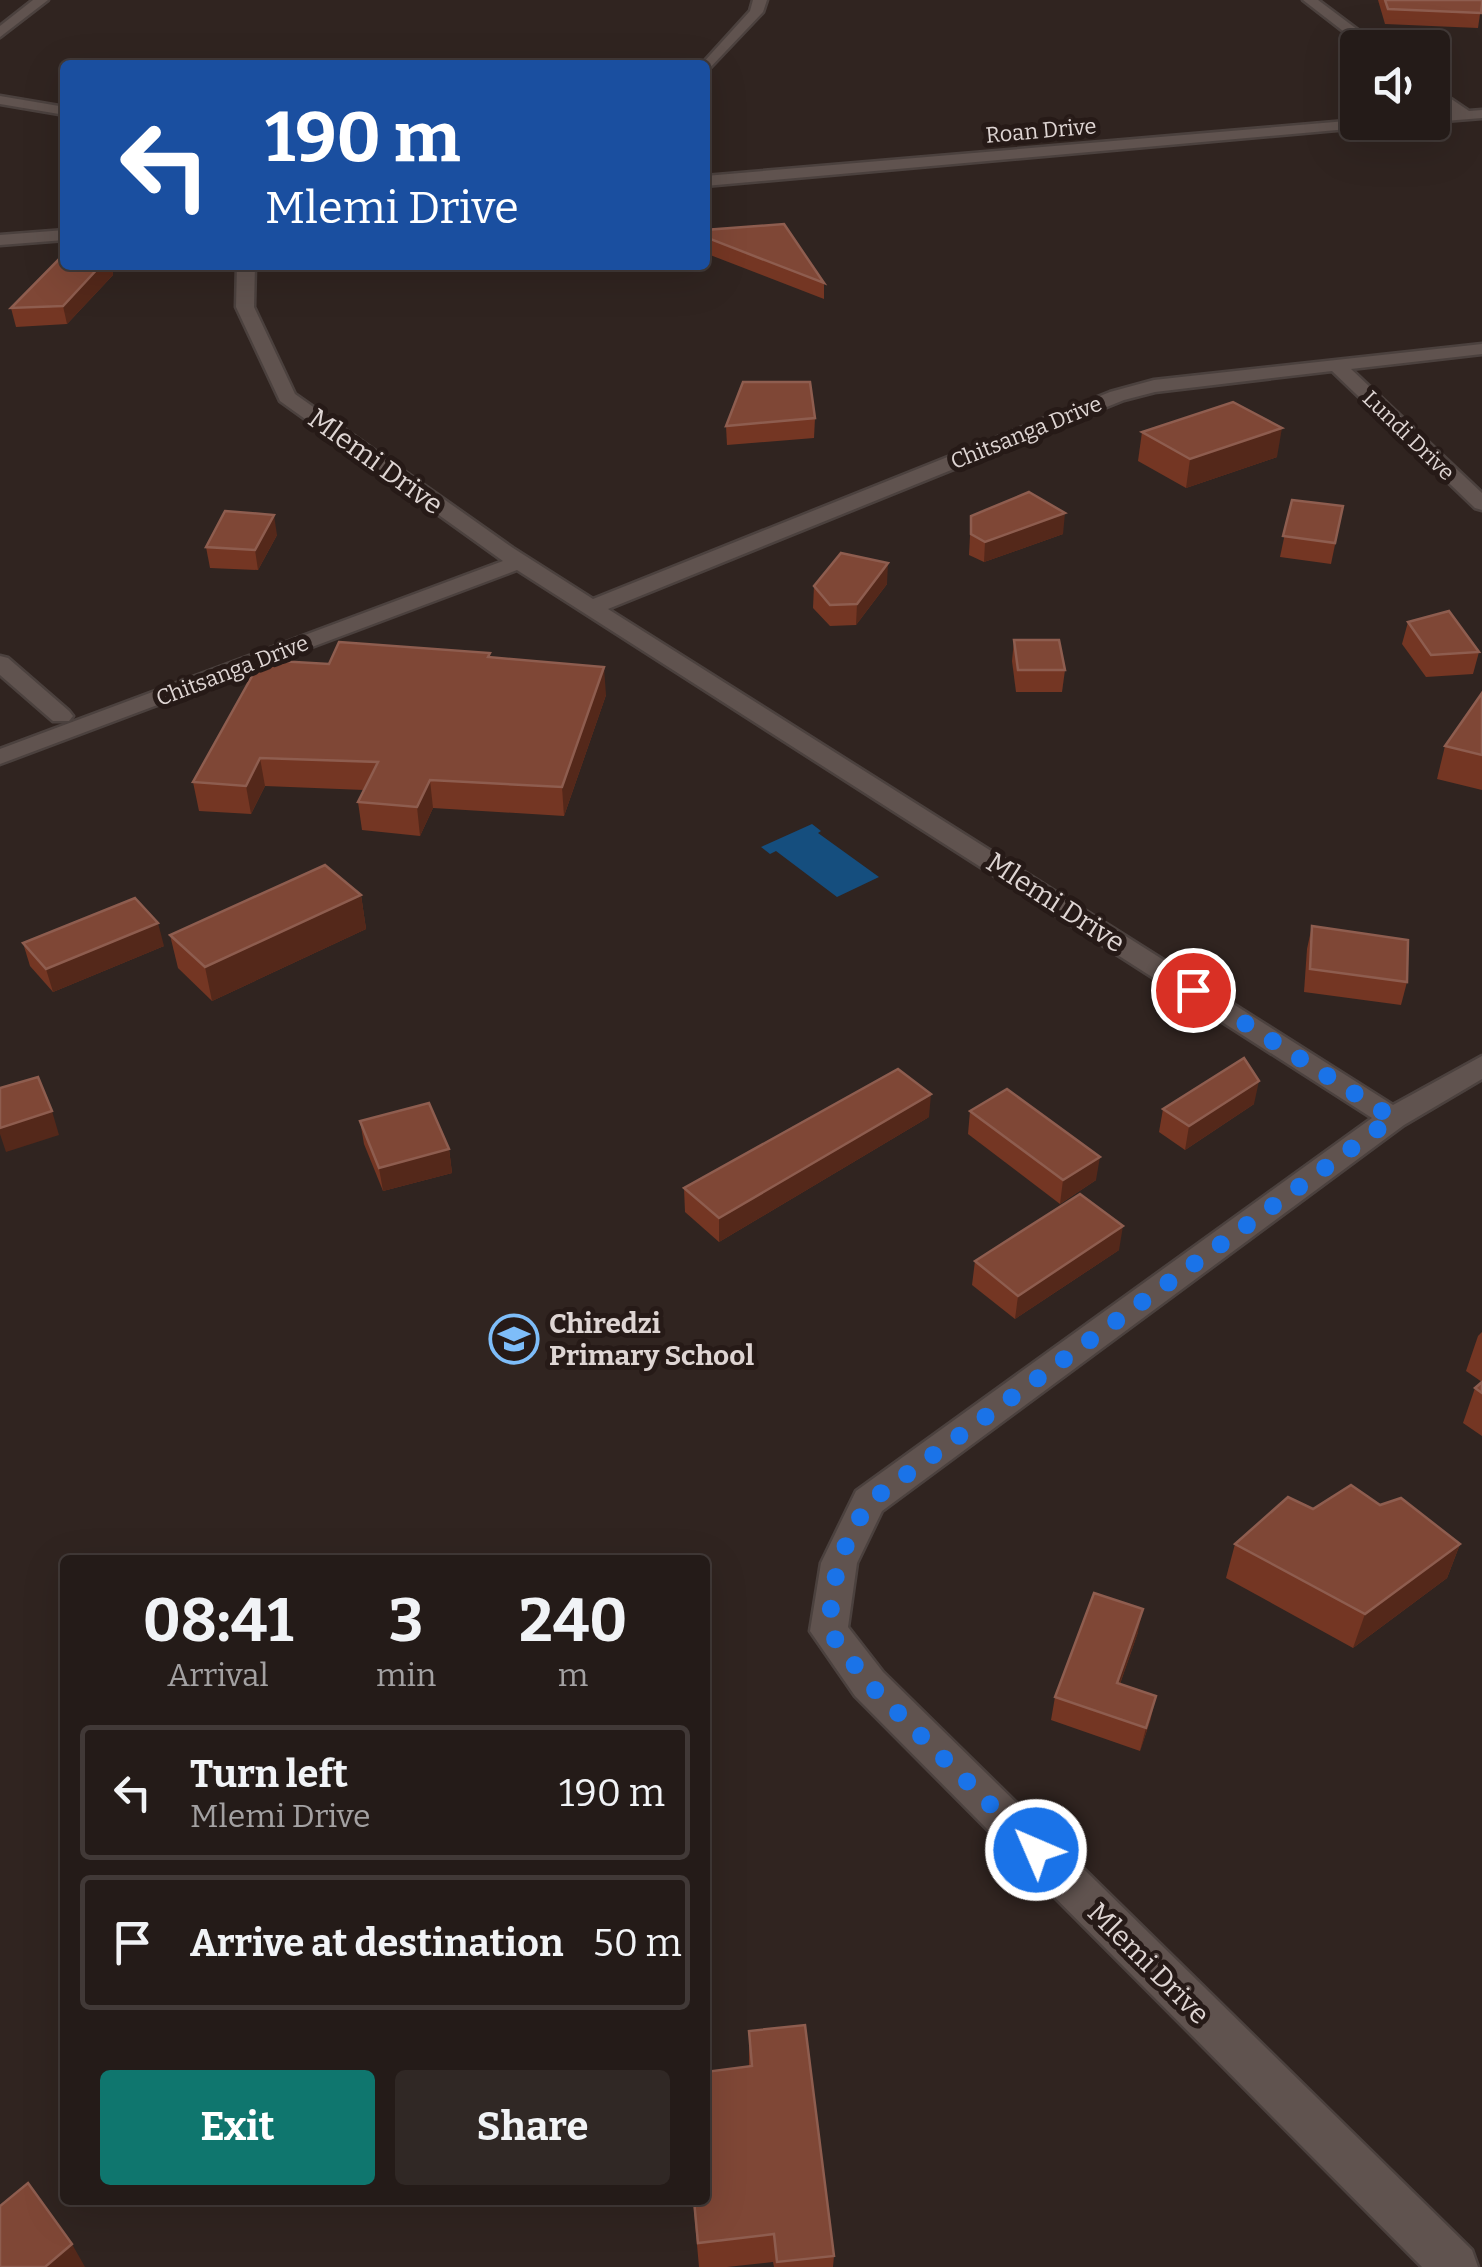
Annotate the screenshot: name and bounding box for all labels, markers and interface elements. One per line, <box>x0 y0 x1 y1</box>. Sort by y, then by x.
map controls <box>1340 30 1450 140</box>
button: sound <box>1340 30 1450 140</box>
text: 190 m <box>265 96 460 180</box>
icon: left <box>100 100 230 230</box>
street label: Roan Drive <box>984 112 1098 149</box>
text: Mlemi Drive <box>265 181 519 235</box>
street label: Lundi Drive <box>1357 385 1460 486</box>
street label: Chitsanga Drive <box>947 390 1106 475</box>
street label: Mlemi Drive <box>302 402 449 521</box>
street label: Chitsanga Drive <box>152 629 312 712</box>
street label: Mlemi Drive <box>980 846 1131 959</box>
pin <box>1151 948 1236 1033</box>
icon: arrive <box>1166 963 1221 1018</box>
place label: Chiredzi Primary School <box>549 1307 754 1372</box>
school or university icon: Chiredzi Primary School <box>488 1313 540 1365</box>
text: 08:41 <box>143 1585 293 1657</box>
text: 3 <box>389 1585 423 1657</box>
text: 240 <box>519 1585 627 1657</box>
text: Arrival <box>167 1656 269 1694</box>
text: min <box>376 1656 436 1694</box>
text: m <box>558 1656 588 1694</box>
text: Turn left <box>190 1751 348 1797</box>
icon: left <box>105 1765 160 1820</box>
text: 190 m <box>559 1770 665 1816</box>
text: Mlemi Drive <box>190 1797 371 1835</box>
position arrow <box>984 1798 1088 1902</box>
street label: Mlemi Drive <box>1081 1896 1216 2031</box>
icon: arrive <box>105 1915 160 1970</box>
text: Arrive at destination <box>190 1920 563 1966</box>
text: 50 m <box>593 1920 682 1966</box>
button: Exit <box>100 2070 375 2185</box>
button: Share <box>395 2070 670 2185</box>

